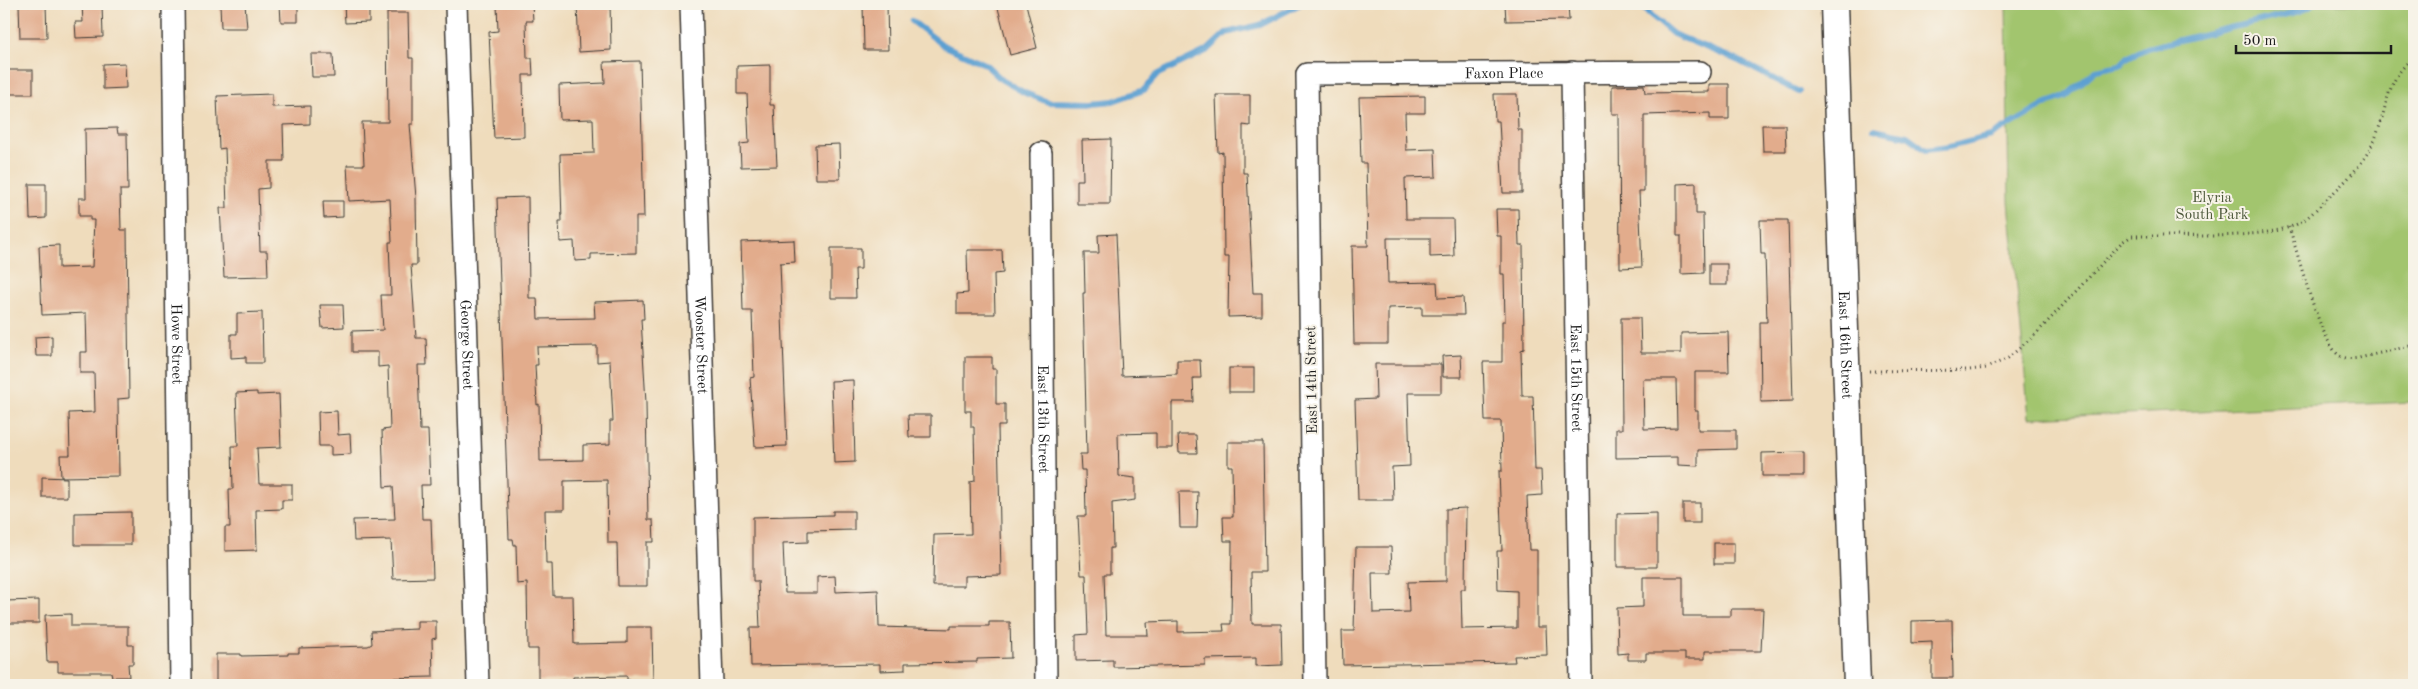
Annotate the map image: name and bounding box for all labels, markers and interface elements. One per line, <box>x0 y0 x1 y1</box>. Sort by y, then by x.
scale bar <box>2236 22 2390 54</box>
text: 50 m <box>2243 34 2277 49</box>
street label: Faxon Place <box>1464 67 1544 82</box>
park label: Elyria South Park <box>2175 191 2249 223</box>
street label: East 16th Street <box>1835 290 1853 399</box>
street label: Wooster Street <box>691 295 709 394</box>
street label: George Street <box>457 299 474 390</box>
street label: Howe Street <box>168 303 183 385</box>
street label: East 15th Street <box>1567 324 1583 432</box>
street label: East 14th Street <box>1304 326 1321 434</box>
street label: East 13th Street <box>1034 365 1050 473</box>

